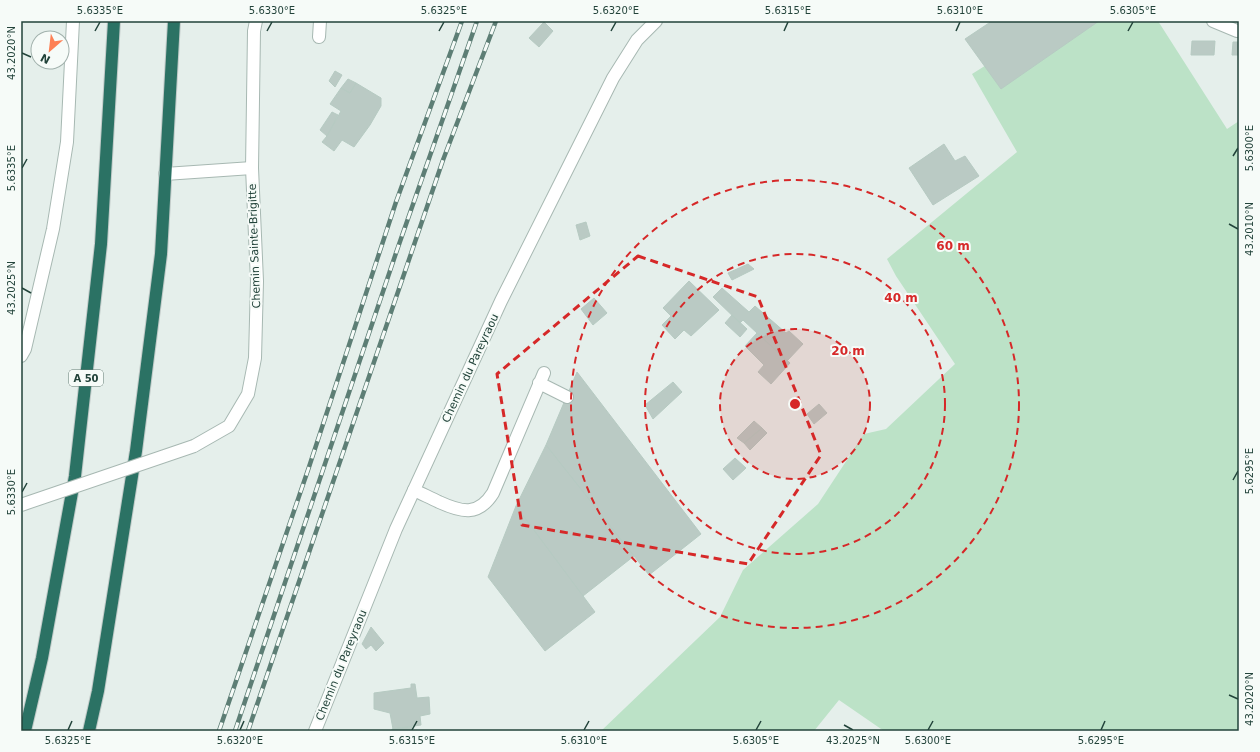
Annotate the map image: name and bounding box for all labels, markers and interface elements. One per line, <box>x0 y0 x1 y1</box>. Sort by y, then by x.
text: 5.6335°E <box>77 5 123 16</box>
text: 5.6330°E <box>249 5 295 16</box>
text: 5.6325°E <box>421 5 467 16</box>
text: 5.6320°E <box>593 5 639 16</box>
text: 5.6315°E <box>765 5 811 16</box>
text: 5.6310°E <box>937 5 983 16</box>
text: 5.6305°E <box>1110 5 1156 16</box>
text: 43.2020°N <box>6 26 17 80</box>
north arrow <box>30 30 70 70</box>
text: N <box>38 50 53 66</box>
text: 5.6300°E <box>1244 125 1255 171</box>
text: 5.6335°E <box>6 145 17 191</box>
street label: Chemin Sainte-Brigitte <box>246 183 263 308</box>
text: 43.2010°N <box>1244 202 1255 256</box>
text: 60 m <box>936 239 970 253</box>
text: 43.2025°N <box>6 261 17 315</box>
text: 40 m <box>884 291 918 305</box>
street label: Chemin du Pareyraou <box>440 312 501 425</box>
text: 20 m <box>831 344 865 358</box>
road number: A 50 <box>69 370 103 386</box>
centre of rings <box>788 397 802 411</box>
text: 5.6295°E <box>1244 448 1255 494</box>
text: 5.6330°E <box>6 469 17 515</box>
street label: Chemin du Pareyraou <box>313 608 370 723</box>
text: 43.2020°N <box>1244 672 1255 726</box>
text: 5.6325°E <box>45 735 91 746</box>
text: 5.6320°E <box>217 735 263 746</box>
text: 5.6315°E <box>389 735 435 746</box>
text: 5.6310°E <box>561 735 607 746</box>
text: 5.6305°E <box>733 735 779 746</box>
text: 43.2025°N <box>826 735 880 746</box>
text: 5.6300°E <box>905 735 951 746</box>
text: 5.6295°E <box>1078 735 1124 746</box>

